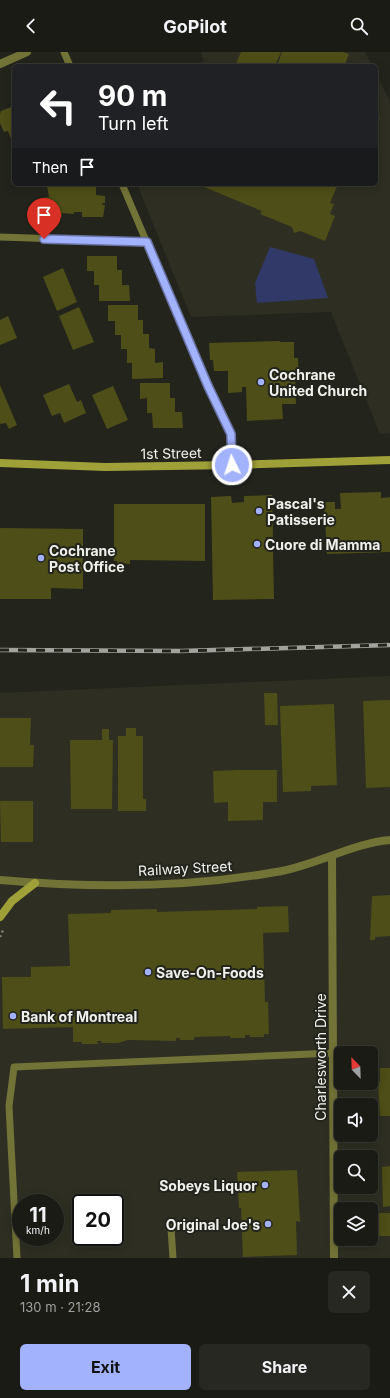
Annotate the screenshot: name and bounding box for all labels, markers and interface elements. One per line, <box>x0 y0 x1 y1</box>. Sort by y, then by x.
icon: back <box>20 15 42 37</box>
icon: search <box>348 15 370 37</box>
text: GoPilot <box>163 16 227 37</box>
text: 90 m <box>98 79 167 113</box>
icon: left <box>32 80 84 132</box>
text: Turn left <box>98 113 168 134</box>
icon: arrive <box>76 156 98 178</box>
text: Then <box>32 158 68 177</box>
pin <box>27 198 61 239</box>
icon: arrive <box>33 204 55 226</box>
place label: Cochrane United Church <box>269 366 367 399</box>
marker: Cochrane United Church <box>256 377 266 387</box>
street label: 1st Street <box>140 444 202 462</box>
position arrow <box>211 444 253 486</box>
place label: Pascal's Patisserie <box>267 495 335 528</box>
marker: Pascal's Patisserie <box>254 506 264 516</box>
place label: Cuore di Mamma <box>265 536 380 553</box>
marker: Cuore di Mamma <box>252 539 262 549</box>
place label: Cochrane Post Office <box>49 542 125 575</box>
marker: Cochrane Post Office <box>36 553 46 563</box>
street label: Railway Street <box>138 857 233 879</box>
place label: Save-On-Foods <box>156 964 264 981</box>
marker: Save-On-Foods <box>143 967 153 977</box>
street label: Charlesworth Drive <box>312 993 329 1121</box>
place label: Bank of Montreal <box>21 1008 137 1025</box>
marker: Bank of Montreal <box>8 1011 18 1021</box>
north arrow <box>334 1046 378 1090</box>
map controls <box>334 1046 378 1246</box>
button: sound <box>334 1098 378 1142</box>
button: search <box>334 1150 378 1194</box>
place label: Sobeys Liquor <box>159 1177 257 1194</box>
marker: Sobeys Liquor <box>260 1180 270 1190</box>
speed limit sign: 20 <box>72 1194 124 1246</box>
button: layers <box>334 1202 378 1246</box>
text: 11 <box>29 1203 47 1227</box>
place label: Original Joe's <box>166 1216 260 1233</box>
marker: Original Joe's <box>263 1219 273 1229</box>
text: km/h <box>26 1224 50 1236</box>
text: 1 min <box>20 1269 79 1298</box>
button: close <box>328 1271 370 1313</box>
text: 130 m · 21:28 <box>20 1299 101 1315</box>
button: Exit <box>20 1344 191 1390</box>
button: Share <box>199 1344 370 1390</box>

